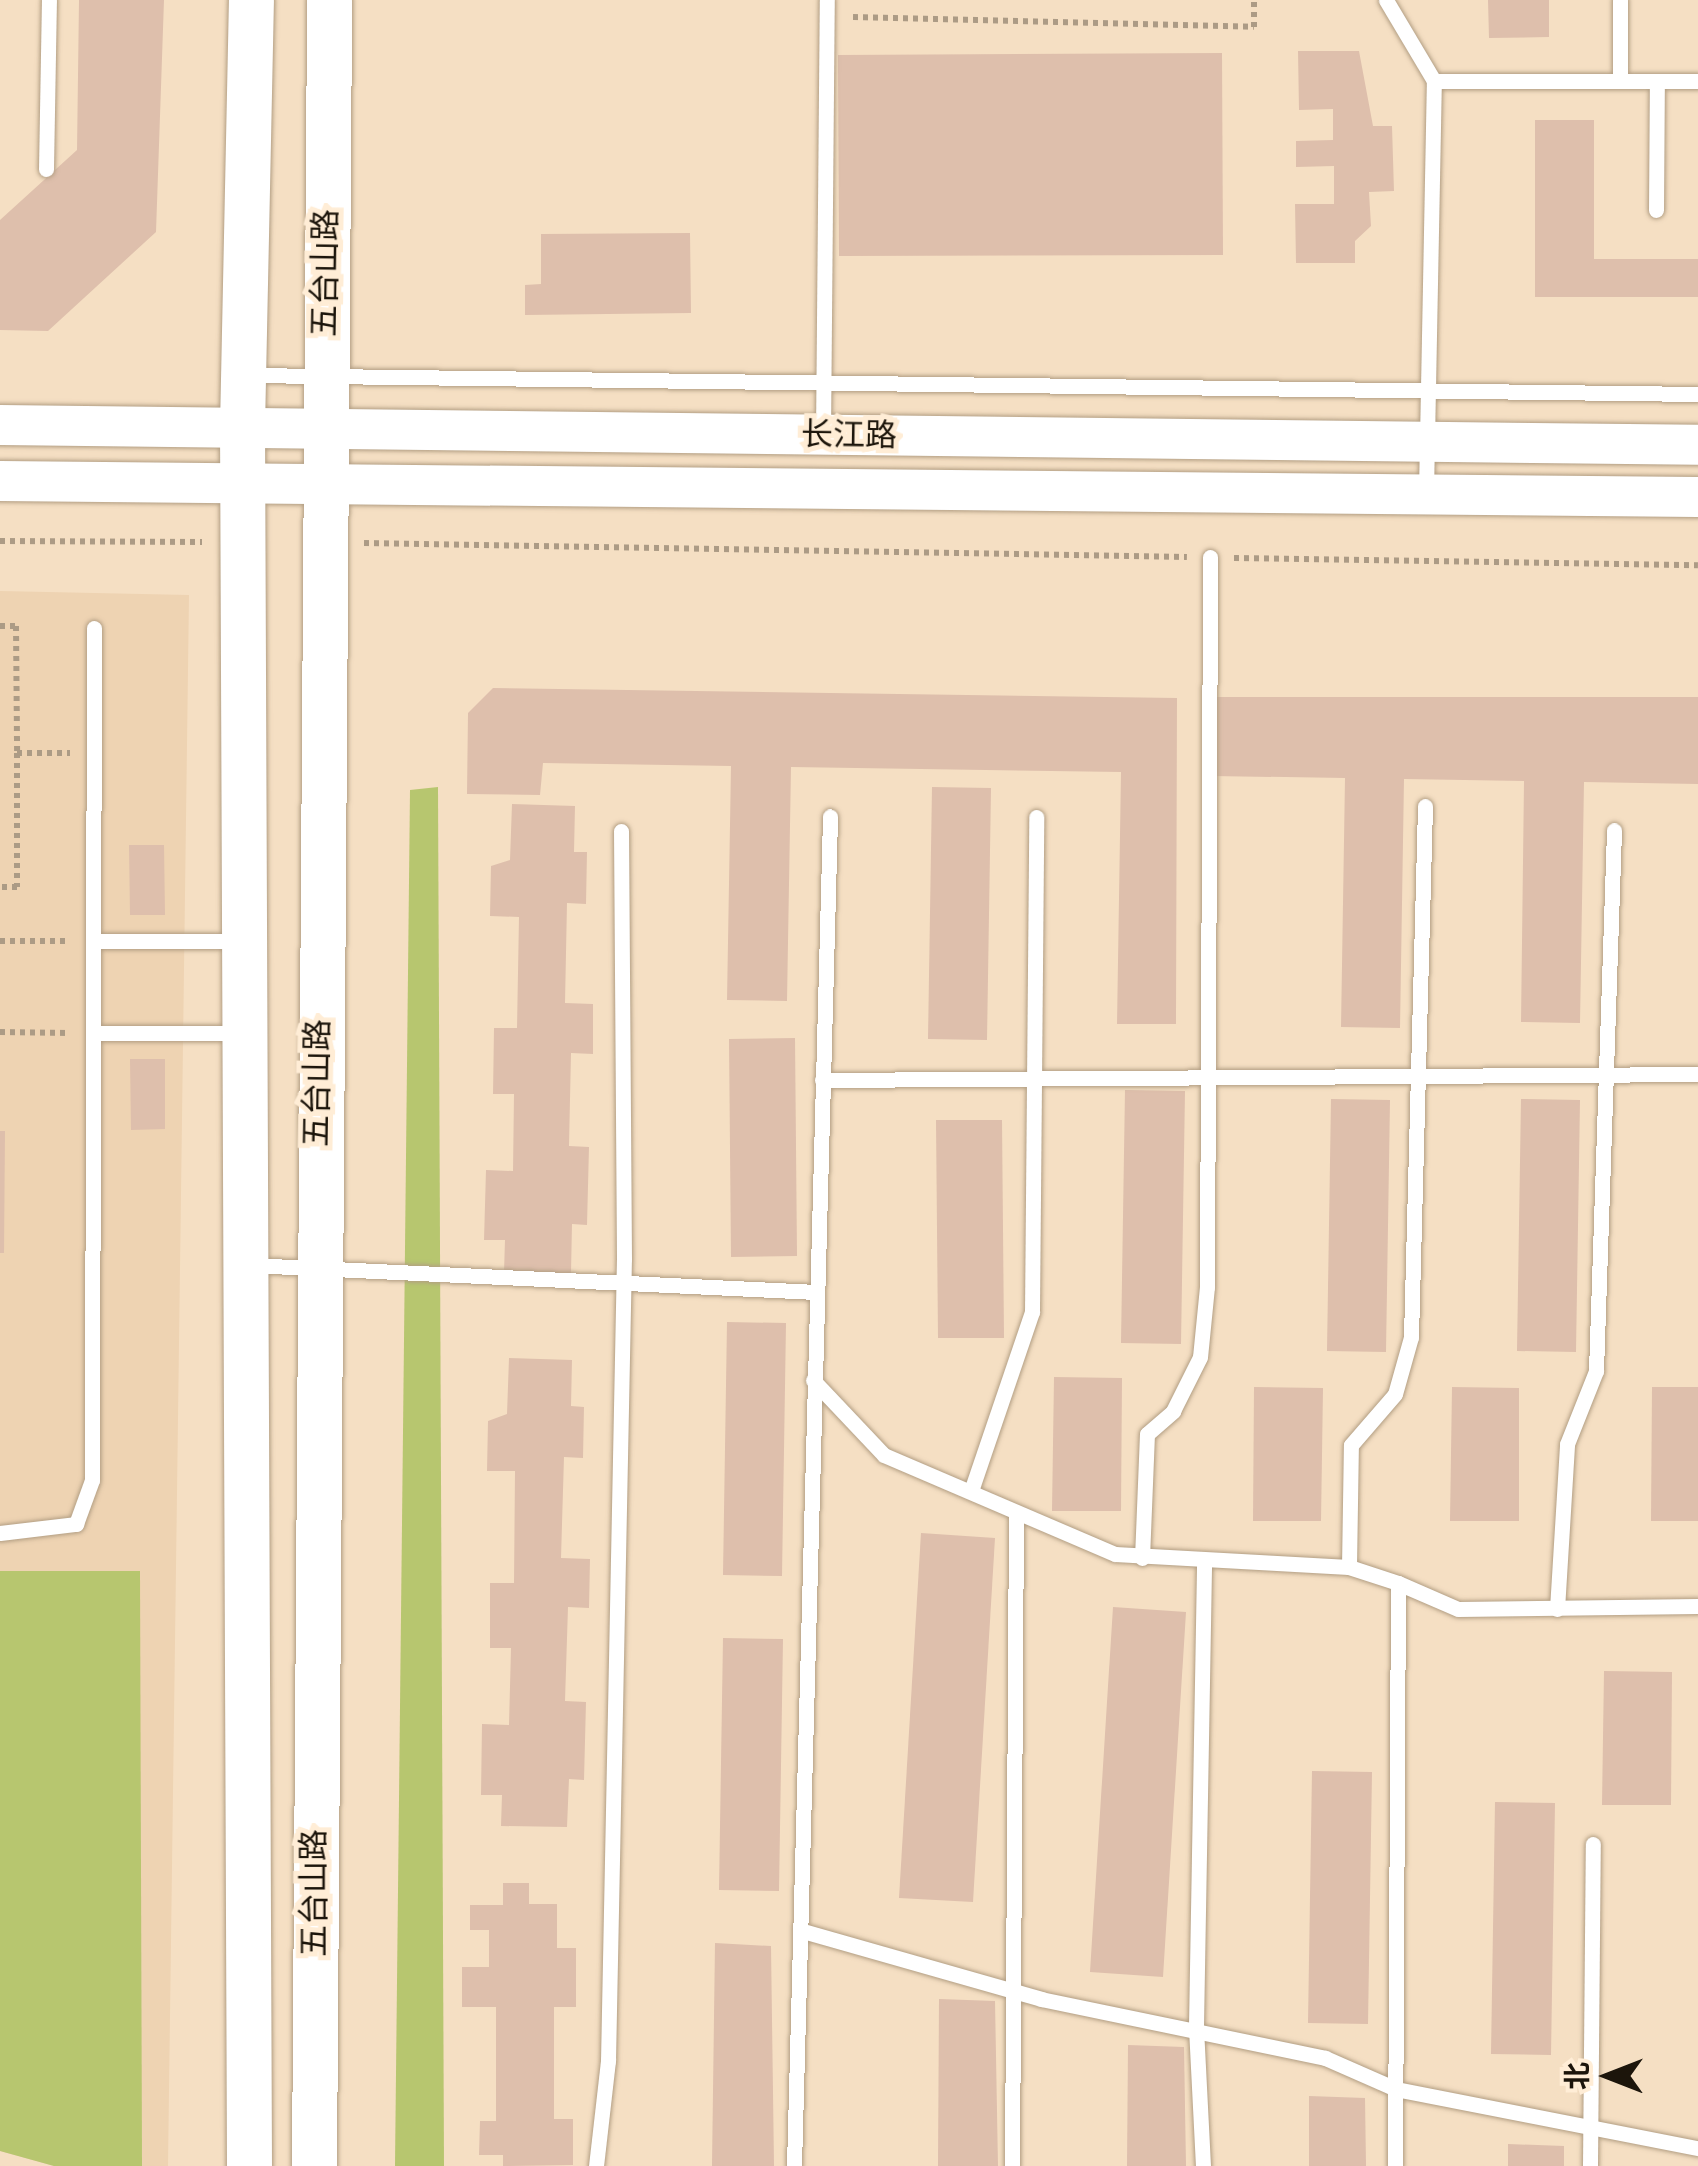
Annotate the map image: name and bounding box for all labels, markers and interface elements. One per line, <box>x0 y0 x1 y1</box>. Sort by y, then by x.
street label: 五台山路 <box>305 209 345 337</box>
street label: 长江路 <box>801 415 897 455</box>
street label: 五台山路 <box>297 1019 337 1147</box>
street label: 五台山路 <box>295 1829 333 1957</box>
north arrow <box>1558 2026 1658 2126</box>
text: 北 <box>1561 2062 1594 2090</box>

